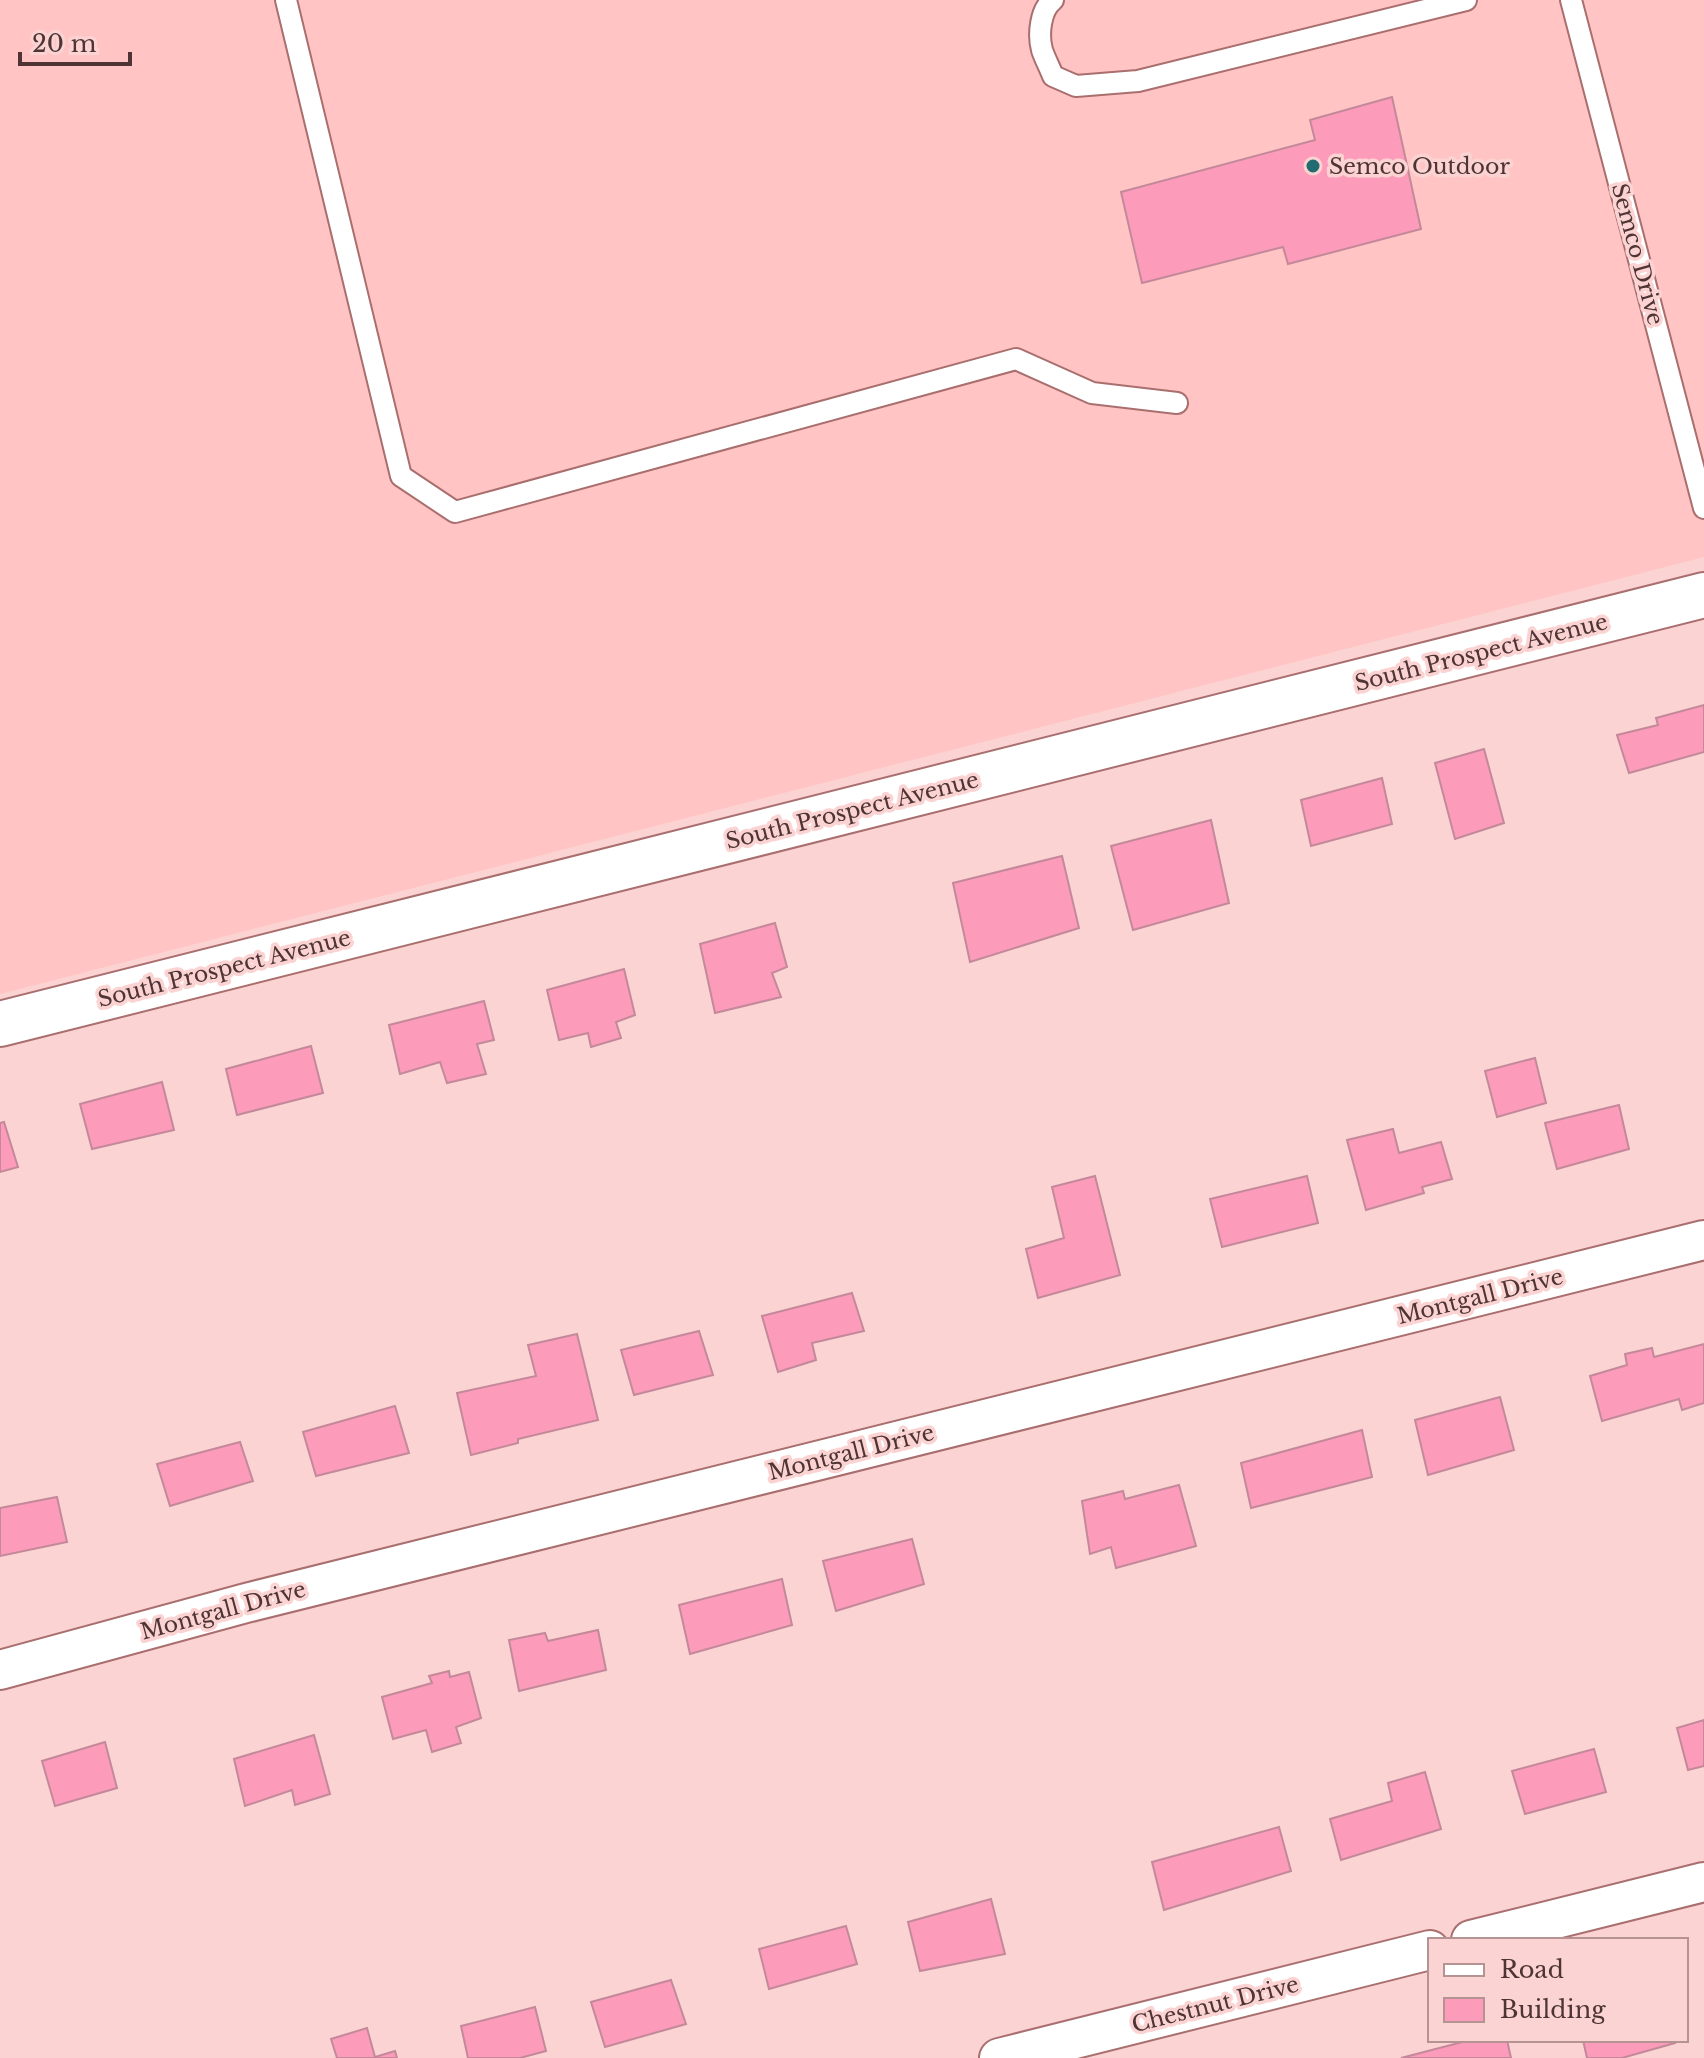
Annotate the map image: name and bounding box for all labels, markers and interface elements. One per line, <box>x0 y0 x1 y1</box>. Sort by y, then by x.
scale bar <box>20 16 130 66</box>
text: 20 m <box>32 29 97 58</box>
place label: Semco Outdoor <box>1329 153 1510 180</box>
marker: Semco Outdoor <box>1304 157 1322 175</box>
street label: Semco Drive <box>1606 180 1669 328</box>
street label: South Prospect Avenue <box>1352 608 1610 697</box>
street label: South Prospect Avenue <box>723 766 981 855</box>
street label: South Prospect Avenue <box>95 924 353 1013</box>
street label: Montgall Drive <box>1394 1263 1566 1330</box>
street label: Montgall Drive <box>765 1419 937 1486</box>
street label: Montgall Drive <box>137 1575 309 1646</box>
legend <box>1428 1938 1688 2042</box>
text: Road <box>1500 1955 1564 1984</box>
street label: Chestnut Drive <box>1129 1971 1301 2038</box>
text: Building <box>1500 1995 1606 2024</box>

